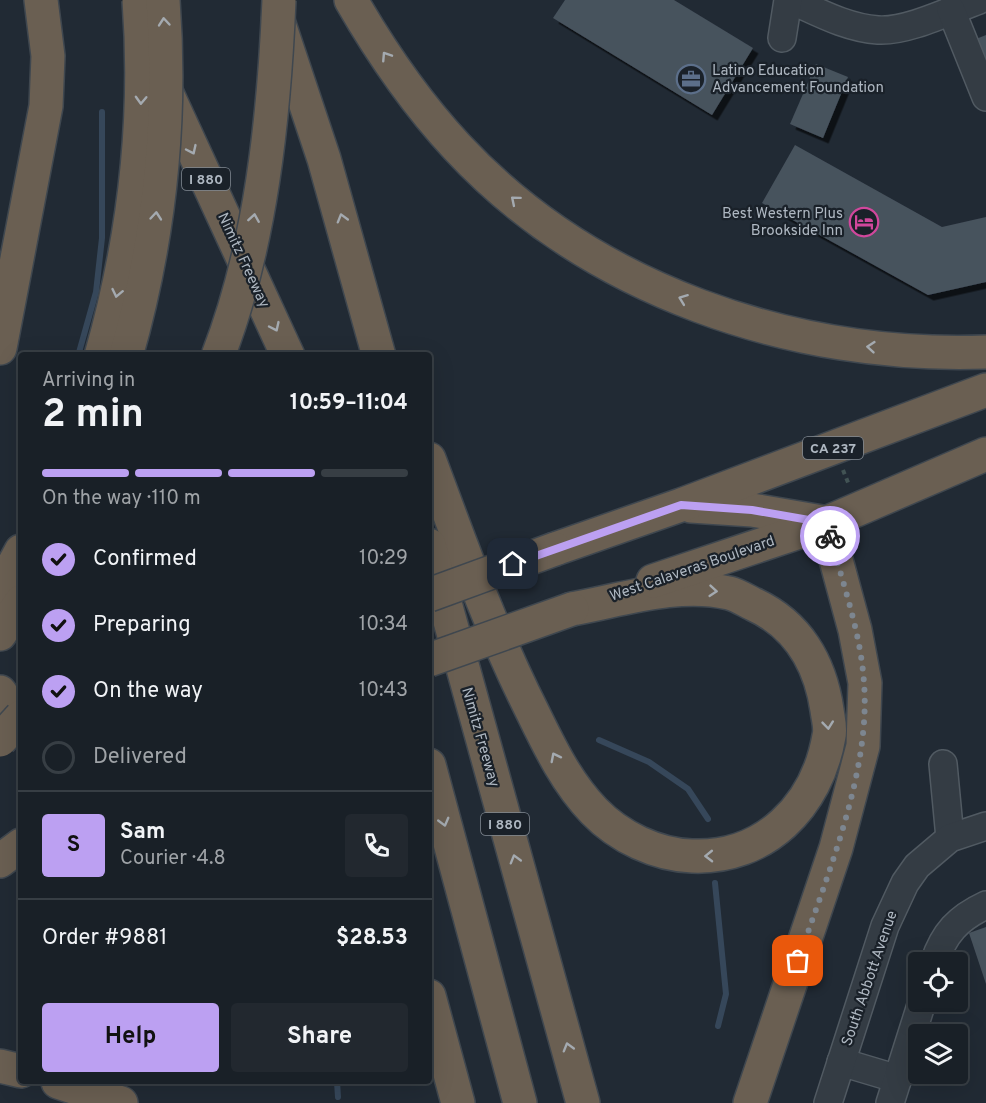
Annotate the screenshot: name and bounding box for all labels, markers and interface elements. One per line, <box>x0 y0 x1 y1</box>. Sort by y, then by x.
one-way arrow <box>158 17 171 26</box>
one-way arrow <box>382 51 393 62</box>
place label: Latino Education Advancement Foundation <box>712 62 884 98</box>
office icon: Latino Education Advancement Foundation <box>675 63 707 95</box>
one-way arrow <box>134 96 147 105</box>
one-way arrow <box>185 144 197 155</box>
road number: I 880 <box>182 168 230 190</box>
one-way arrow <box>511 197 522 208</box>
place label: Best Western Plus Brookside Inn <box>722 205 843 241</box>
hotel icon: Best Western Plus Brookside Inn <box>848 206 880 238</box>
street label: Nimitz Freeway <box>212 210 273 311</box>
one-way arrow <box>149 212 162 221</box>
one-way arrow <box>248 213 260 223</box>
one-way arrow <box>337 213 349 224</box>
one-way arrow <box>111 288 124 298</box>
one-way arrow <box>678 293 688 306</box>
one-way arrow <box>267 321 279 332</box>
one-way arrow <box>866 341 875 354</box>
text: Arriving in <box>42 368 135 394</box>
text: 10:59–11:04 <box>290 390 408 417</box>
text: 2 min <box>42 392 144 441</box>
road number: CA 237 <box>803 437 863 459</box>
text: On the way · 110 m <box>42 486 201 512</box>
courier <box>800 506 860 566</box>
icon: bike <box>814 520 847 553</box>
street label: West Calaveras Boulevard <box>607 532 778 607</box>
pin <box>487 538 538 589</box>
icon: check <box>42 543 75 576</box>
text: Confirmed <box>93 546 197 573</box>
text: 10:29 <box>359 546 408 572</box>
icon: home <box>496 547 529 580</box>
one-way arrow <box>708 584 717 597</box>
icon: check <box>42 609 75 642</box>
text: Preparing <box>93 612 191 639</box>
text: 10:34 <box>359 612 408 638</box>
icon: check <box>42 675 75 708</box>
text: On the way <box>93 678 203 705</box>
text: 10:43 <box>359 678 408 704</box>
street label: Nimitz Freeway <box>456 685 503 790</box>
one-way arrow <box>822 721 834 730</box>
text: Delivered <box>93 744 187 771</box>
one-way arrow <box>550 752 562 763</box>
road number: I 880 <box>481 813 529 835</box>
button: phone <box>345 814 408 877</box>
one-way arrow <box>437 817 450 827</box>
text: Sam <box>120 819 165 846</box>
text: S <box>67 832 80 859</box>
text: Courier · 4.8 <box>120 846 226 872</box>
one-way arrow <box>704 850 713 863</box>
one-way arrow <box>510 854 522 865</box>
street label: South Abbott Avenue <box>838 908 903 1049</box>
text: Order #9881 <box>42 925 168 952</box>
text: $28.53 <box>336 925 408 952</box>
pin <box>772 935 823 986</box>
icon: bag <box>781 944 814 977</box>
map controls <box>908 952 968 1084</box>
button: locate <box>908 952 968 1012</box>
button: Help <box>42 1003 219 1072</box>
button: Share <box>231 1003 408 1072</box>
button: layers <box>908 1024 968 1084</box>
one-way arrow <box>563 1042 575 1053</box>

